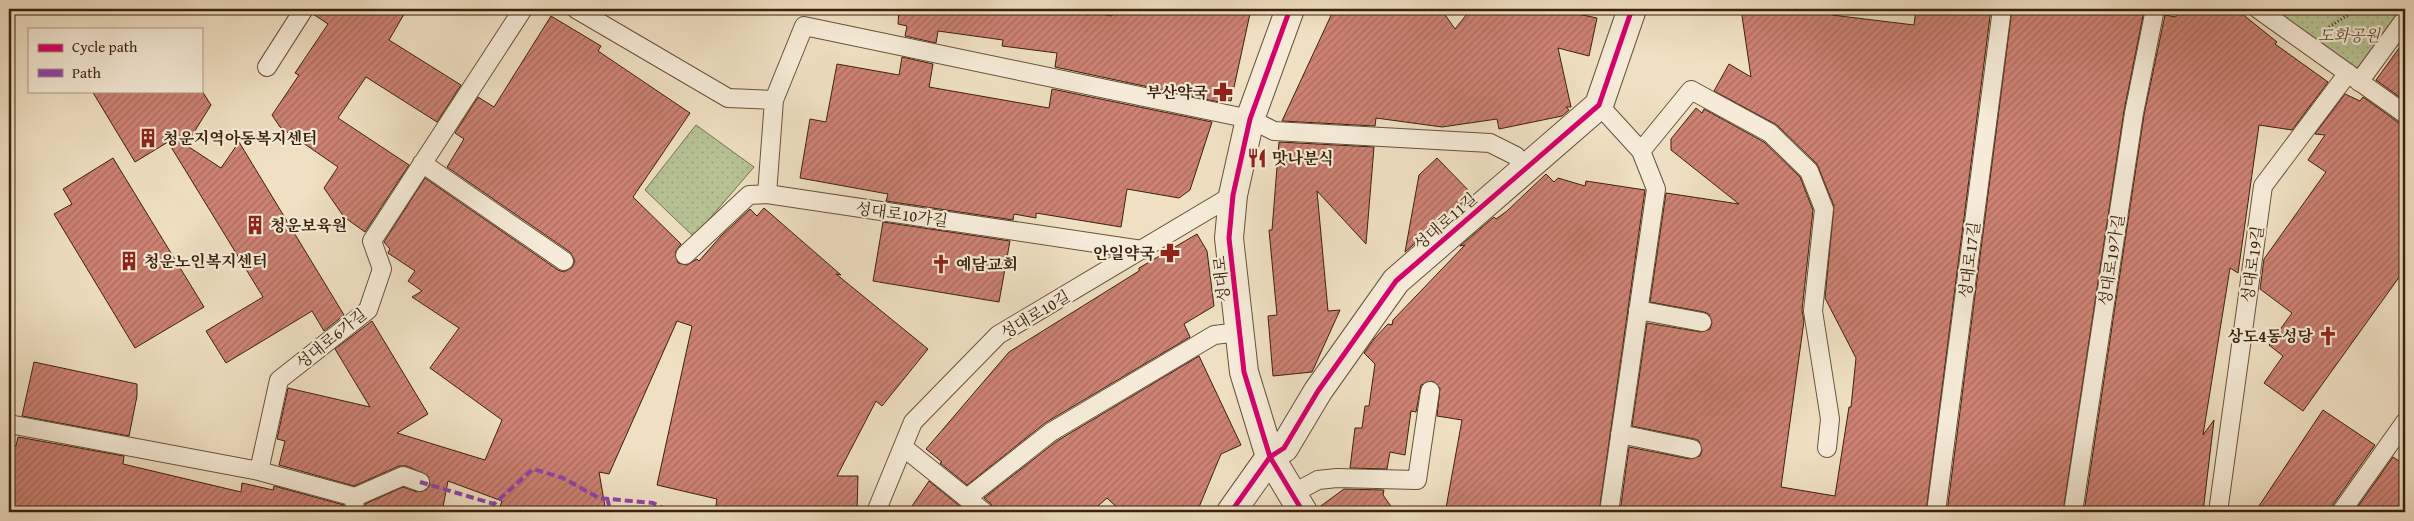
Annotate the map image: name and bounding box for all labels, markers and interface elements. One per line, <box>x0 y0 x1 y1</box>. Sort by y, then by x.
park label: 도화공원 <box>2318 23 2381 47</box>
legend <box>28 28 202 92</box>
text: Cycle path <box>72 36 138 57</box>
text: Path <box>72 62 101 83</box>
place label: 부산약국 <box>1146 80 1209 104</box>
pharmacy icon: 부산약국 <box>1212 81 1234 103</box>
place label: 청운지역아동복지센터 <box>163 126 318 150</box>
building icon: 청운지역아동복지센터 <box>137 127 159 149</box>
place label: 맛나분식 <box>1272 146 1334 170</box>
restaurant icon: 맛나분식 <box>1246 147 1268 169</box>
street label: 성대로11길 <box>1408 187 1482 255</box>
street label: 성대로10가길 <box>854 196 950 232</box>
street label: 성대로19가길 <box>2092 212 2130 308</box>
place label: 청운보육원 <box>270 213 347 237</box>
building icon: 청운보육원 <box>244 214 266 236</box>
street label: 성대로17길 <box>1952 220 1986 300</box>
street label: 성대로19길 <box>2235 224 2269 304</box>
place label: 안일약국 <box>1093 241 1156 265</box>
pharmacy icon: 안일약국 <box>1159 242 1181 264</box>
place label: 청운노인복지센터 <box>144 249 268 273</box>
building icon: 청운노인복지센터 <box>118 250 140 272</box>
place label: 예담교회 <box>956 252 1018 276</box>
church icon: 예담교회 <box>930 253 952 275</box>
street label: 성대로 <box>1207 254 1235 303</box>
street label: 성대로10길 <box>996 284 1074 344</box>
street label: 성대로6가길 <box>290 302 372 374</box>
place label: 상도4동성당 <box>2227 324 2314 348</box>
church icon: 상도4동성당 <box>2317 325 2339 347</box>

